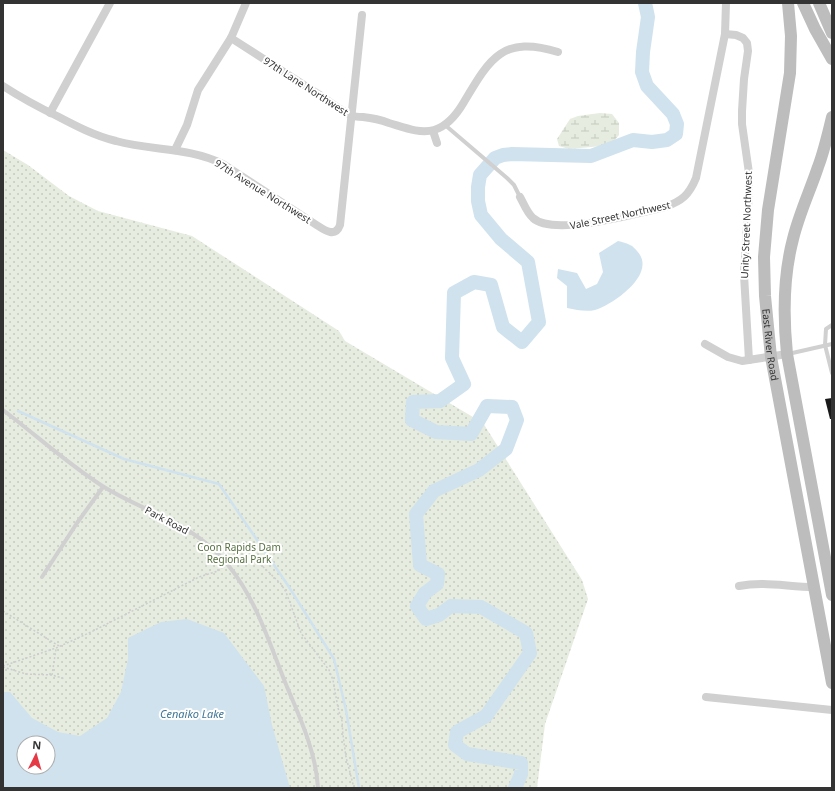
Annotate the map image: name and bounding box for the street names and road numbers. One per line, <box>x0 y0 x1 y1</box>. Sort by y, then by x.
street label: 97th Lane Northwest <box>261 53 351 119</box>
street label: 97th Avenue Northwest <box>212 156 314 227</box>
street label: Unity Street Northwest <box>737 171 755 279</box>
street label: Vale Street Northwest <box>569 197 672 232</box>
street label: East River Road <box>759 308 782 382</box>
street label: Park Road <box>143 503 191 537</box>

